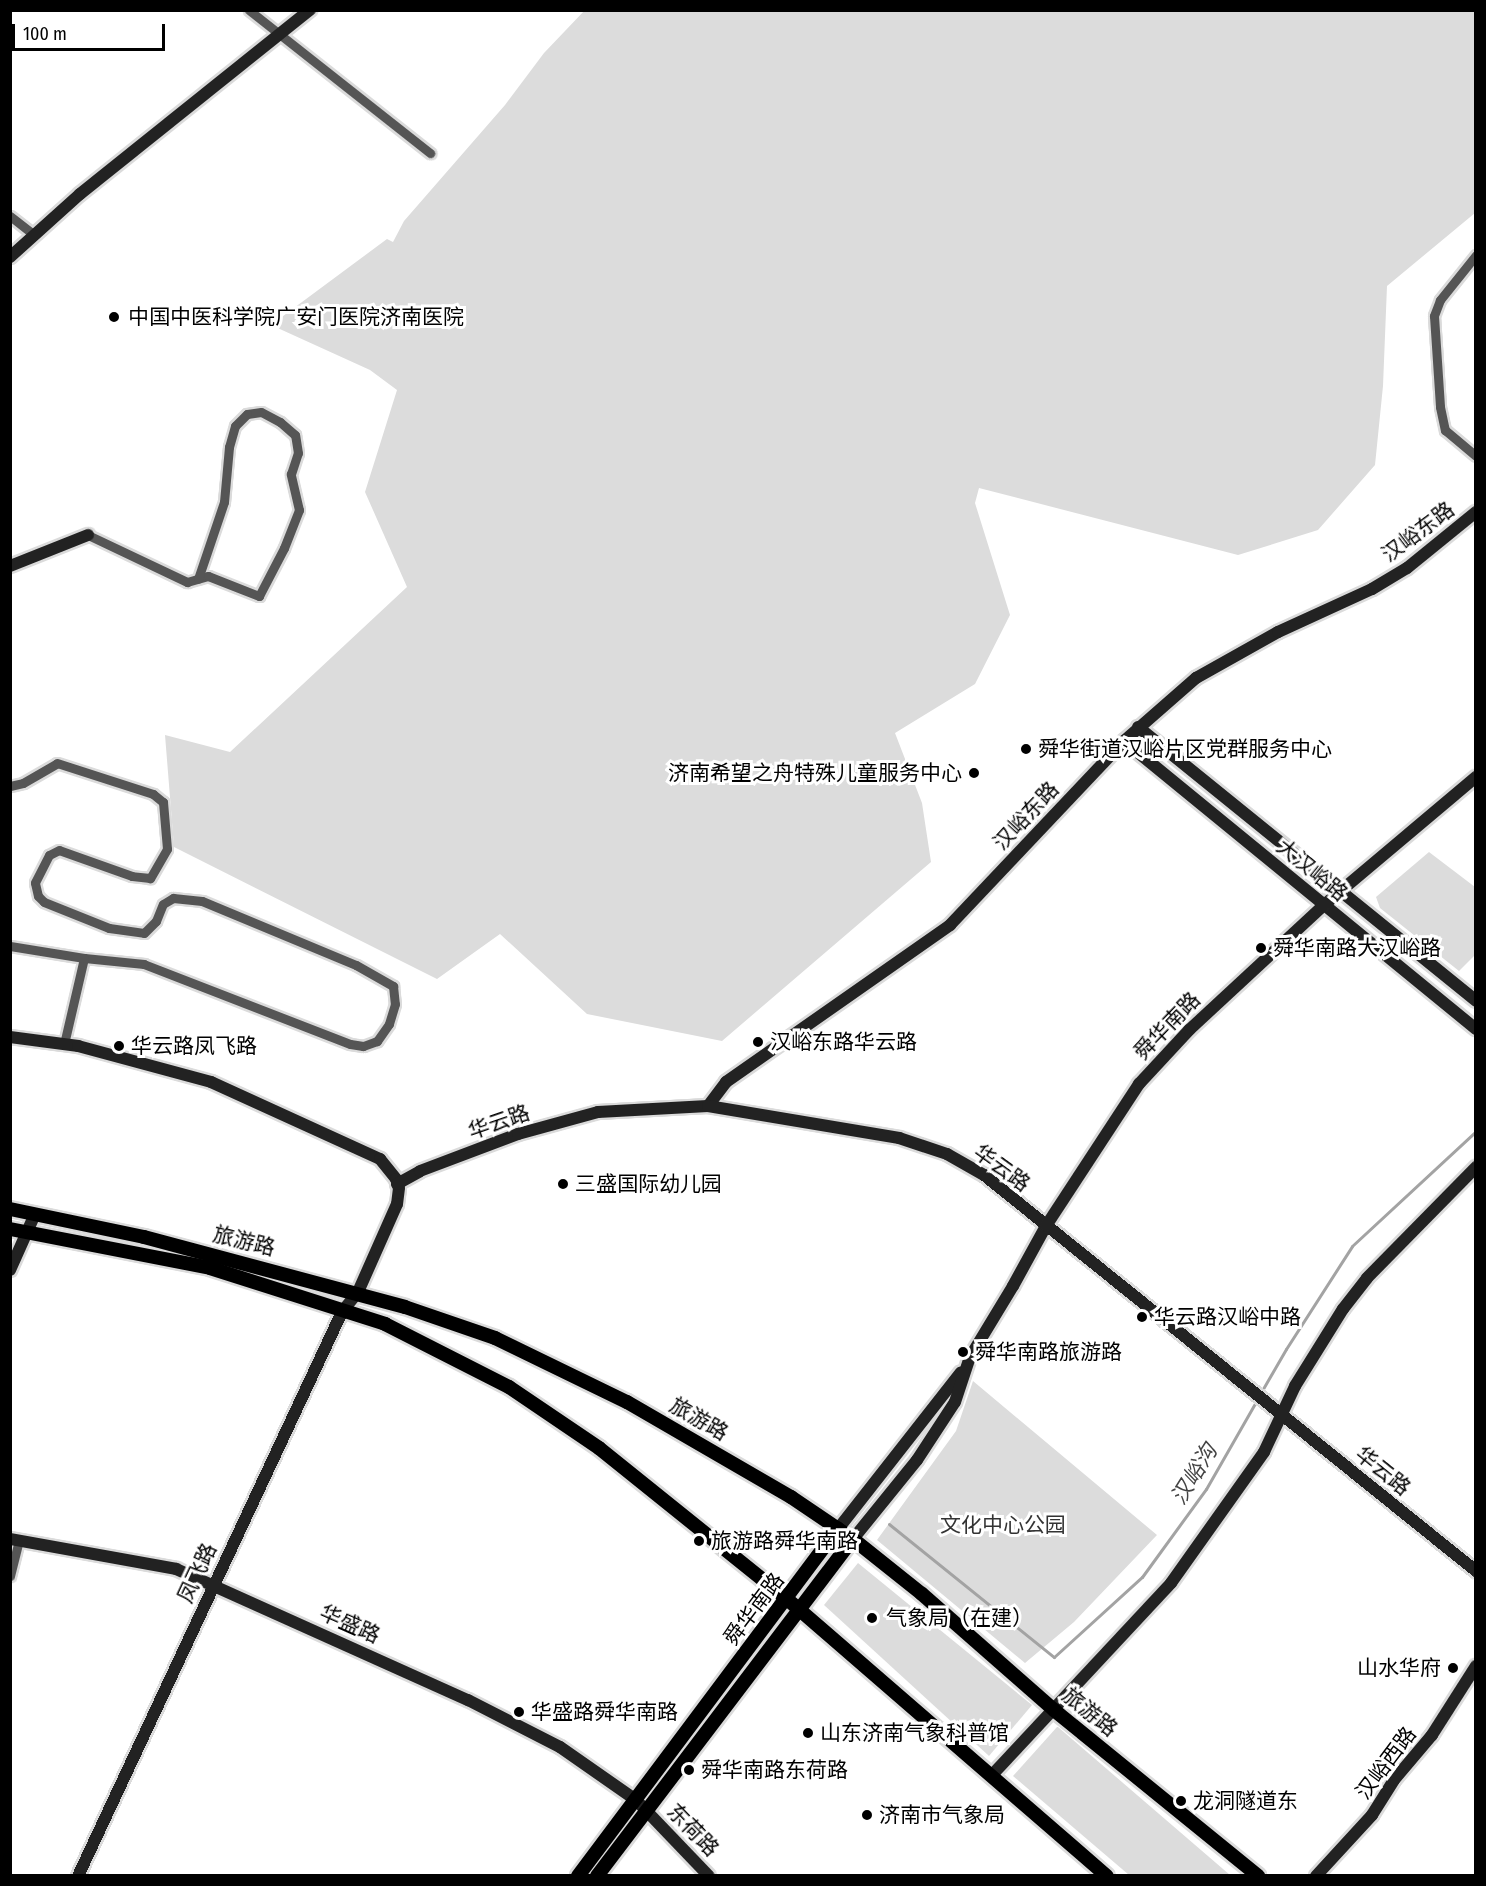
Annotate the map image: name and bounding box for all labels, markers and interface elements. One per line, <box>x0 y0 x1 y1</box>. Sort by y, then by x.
scale bar <box>15 12 168 50</box>
text: 100 m <box>23 23 67 45</box>
place label: 中国中医科学院广安门医院济南医院 <box>128 304 464 330</box>
marker: 中国中医科学院广安门医院济南医院 <box>105 308 123 326</box>
street label: 汉峪东路 <box>1377 497 1459 567</box>
place label: 舜华街道汉峪片区党群服务中心 <box>1038 736 1332 762</box>
marker: 舜华街道汉峪片区党群服务中心 <box>1019 742 1033 756</box>
place label: 济南希望之舟特殊儿童服务中心 <box>668 760 962 786</box>
marker: 济南希望之舟特殊儿童服务中心 <box>967 766 981 780</box>
street label: 汉峪东路 <box>988 777 1064 855</box>
street label: 大汉峪路 <box>1271 834 1353 906</box>
place label: 舜华南路大汉峪路 <box>1273 935 1441 961</box>
marker: 舜华南路大汉峪路 <box>1254 941 1268 955</box>
street label: 舜华南路 <box>1129 987 1205 1065</box>
place label: 汉峪东路华云路 <box>770 1029 917 1055</box>
place label: 华云路凤飞路 <box>131 1033 257 1059</box>
marker: 汉峪东路华云路 <box>751 1035 765 1049</box>
marker: 华云路凤飞路 <box>112 1039 126 1053</box>
street label: 华云路 <box>465 1100 533 1144</box>
street label: 华云路 <box>969 1139 1035 1197</box>
place label: 三盛国际幼儿园 <box>575 1171 722 1197</box>
marker: 三盛国际幼儿园 <box>556 1177 570 1191</box>
street label: 旅游路 <box>210 1221 278 1261</box>
place label: 华云路汉峪中路 <box>1154 1304 1301 1330</box>
marker: 华云路汉峪中路 <box>1135 1310 1149 1324</box>
place label: 舜华南路旅游路 <box>975 1339 1122 1365</box>
marker: 舜华南路旅游路 <box>956 1345 970 1359</box>
street label: 旅游路 <box>665 1392 733 1446</box>
water label: 汉峪沟 <box>1165 1439 1223 1509</box>
street label: 华云路 <box>1351 1441 1415 1501</box>
park label: 文化中心公园 <box>940 1512 1066 1538</box>
place label: 旅游路舜华南路 <box>711 1528 858 1554</box>
marker: 旅游路舜华南路 <box>692 1534 706 1548</box>
street label: 凤飞路 <box>172 1539 222 1607</box>
street label: 舜华南路 <box>719 1568 789 1650</box>
street label: 华盛路 <box>316 1600 384 1648</box>
place label: 气象局（在建） <box>886 1605 1033 1631</box>
marker: 气象局（在建） <box>863 1609 881 1627</box>
place label: 山水华府 <box>1357 1655 1441 1681</box>
marker: 山水华府 <box>1446 1661 1460 1675</box>
street label: 旅游路 <box>1058 1682 1122 1742</box>
place label: 华盛路舜华南路 <box>531 1699 678 1725</box>
marker: 华盛路舜华南路 <box>512 1705 526 1719</box>
place label: 山东济南气象科普馆 <box>820 1720 1009 1746</box>
street label: 汉峪西路 <box>1351 1722 1421 1804</box>
marker: 山东济南气象科普馆 <box>801 1726 815 1740</box>
place label: 舜华南路东荷路 <box>701 1757 848 1783</box>
marker: 舜华南路东荷路 <box>682 1763 696 1777</box>
place label: 龙洞隧道东 <box>1193 1788 1298 1814</box>
marker: 龙洞隧道东 <box>1174 1794 1188 1808</box>
street label: 东荷路 <box>662 1799 724 1861</box>
place label: 济南市气象局 <box>879 1802 1005 1828</box>
marker: 济南市气象局 <box>860 1808 874 1822</box>

